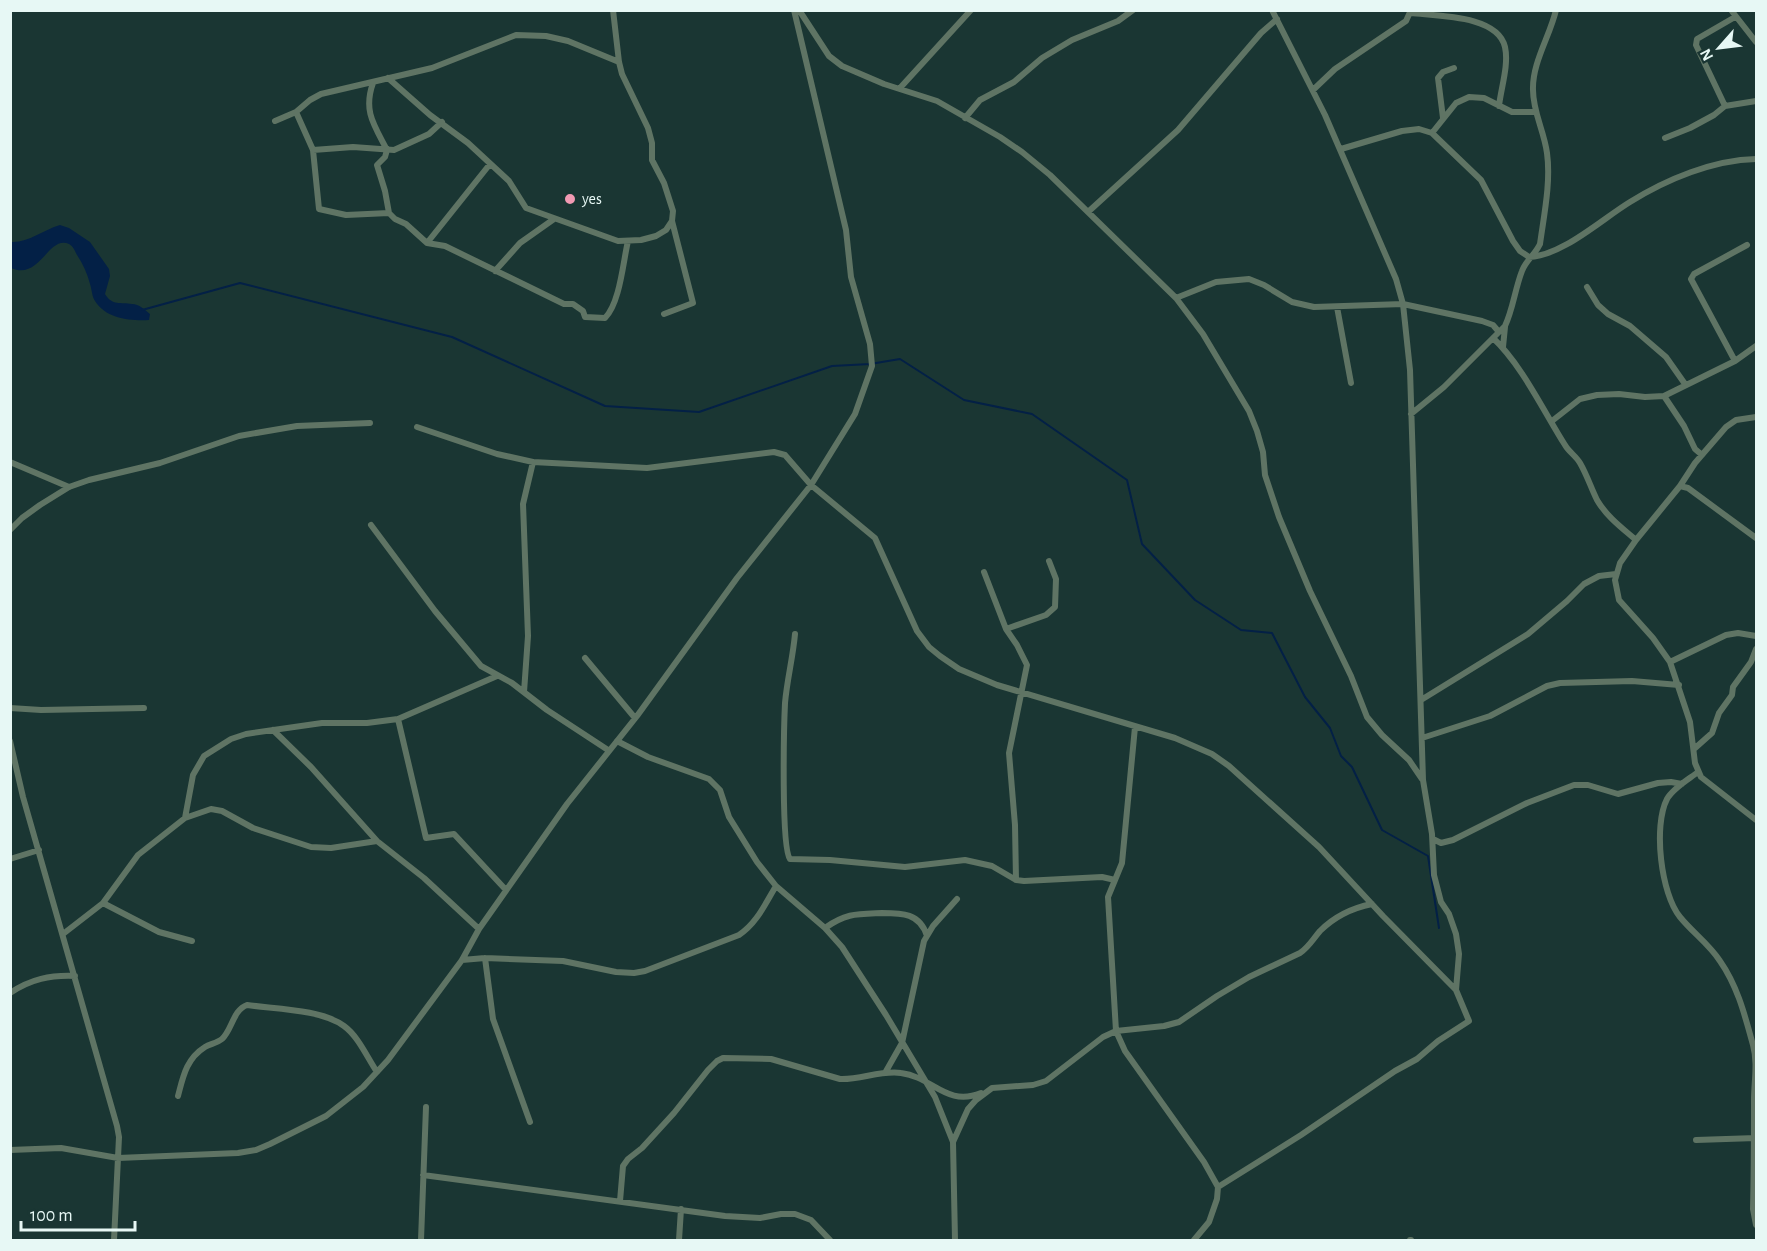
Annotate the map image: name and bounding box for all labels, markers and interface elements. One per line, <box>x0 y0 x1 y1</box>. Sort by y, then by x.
north arrow <box>1689 18 1749 78</box>
text: N <box>1697 46 1716 63</box>
place label: yes <box>581 191 602 208</box>
marker: yes <box>563 192 577 206</box>
scale bar <box>21 1194 135 1232</box>
text: 100 m <box>30 1207 73 1225</box>

